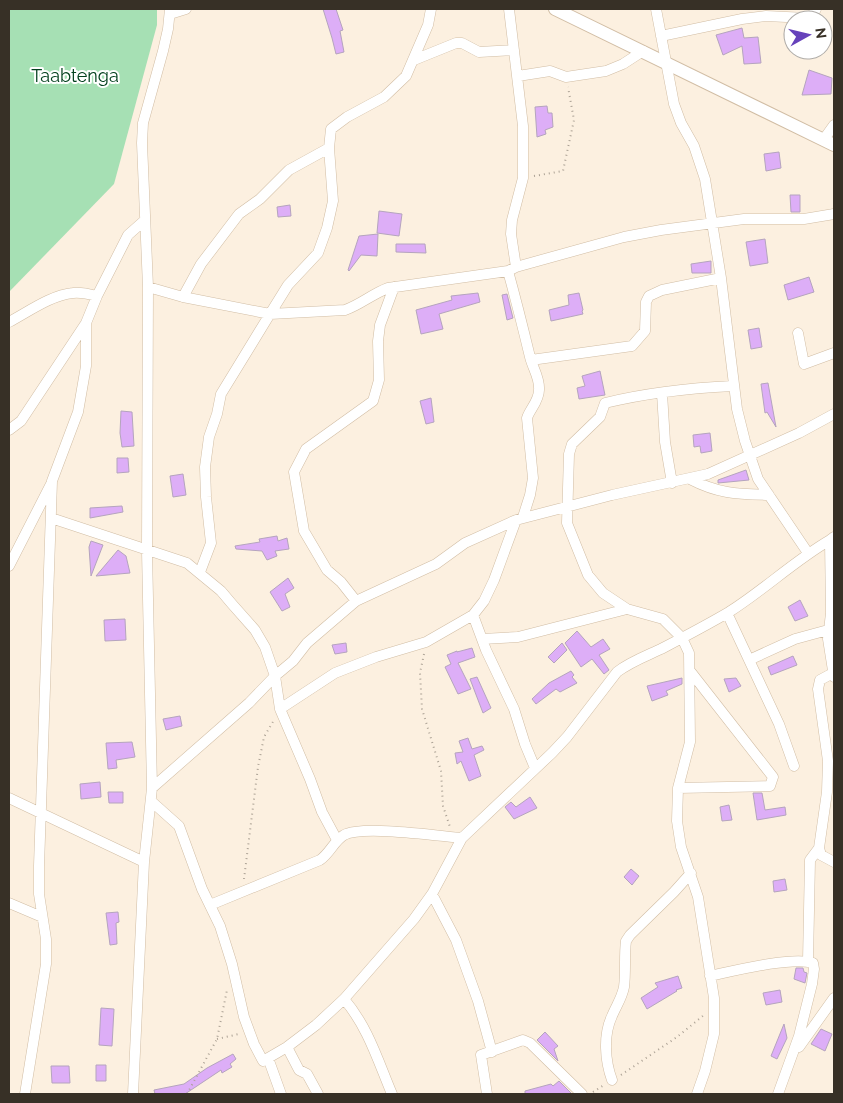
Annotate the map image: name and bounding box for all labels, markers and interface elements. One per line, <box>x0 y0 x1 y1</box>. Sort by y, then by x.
north arrow <box>783 10 833 60</box>
text: N <box>812 27 830 40</box>
park label: Taabtenga <box>31 65 119 86</box>

